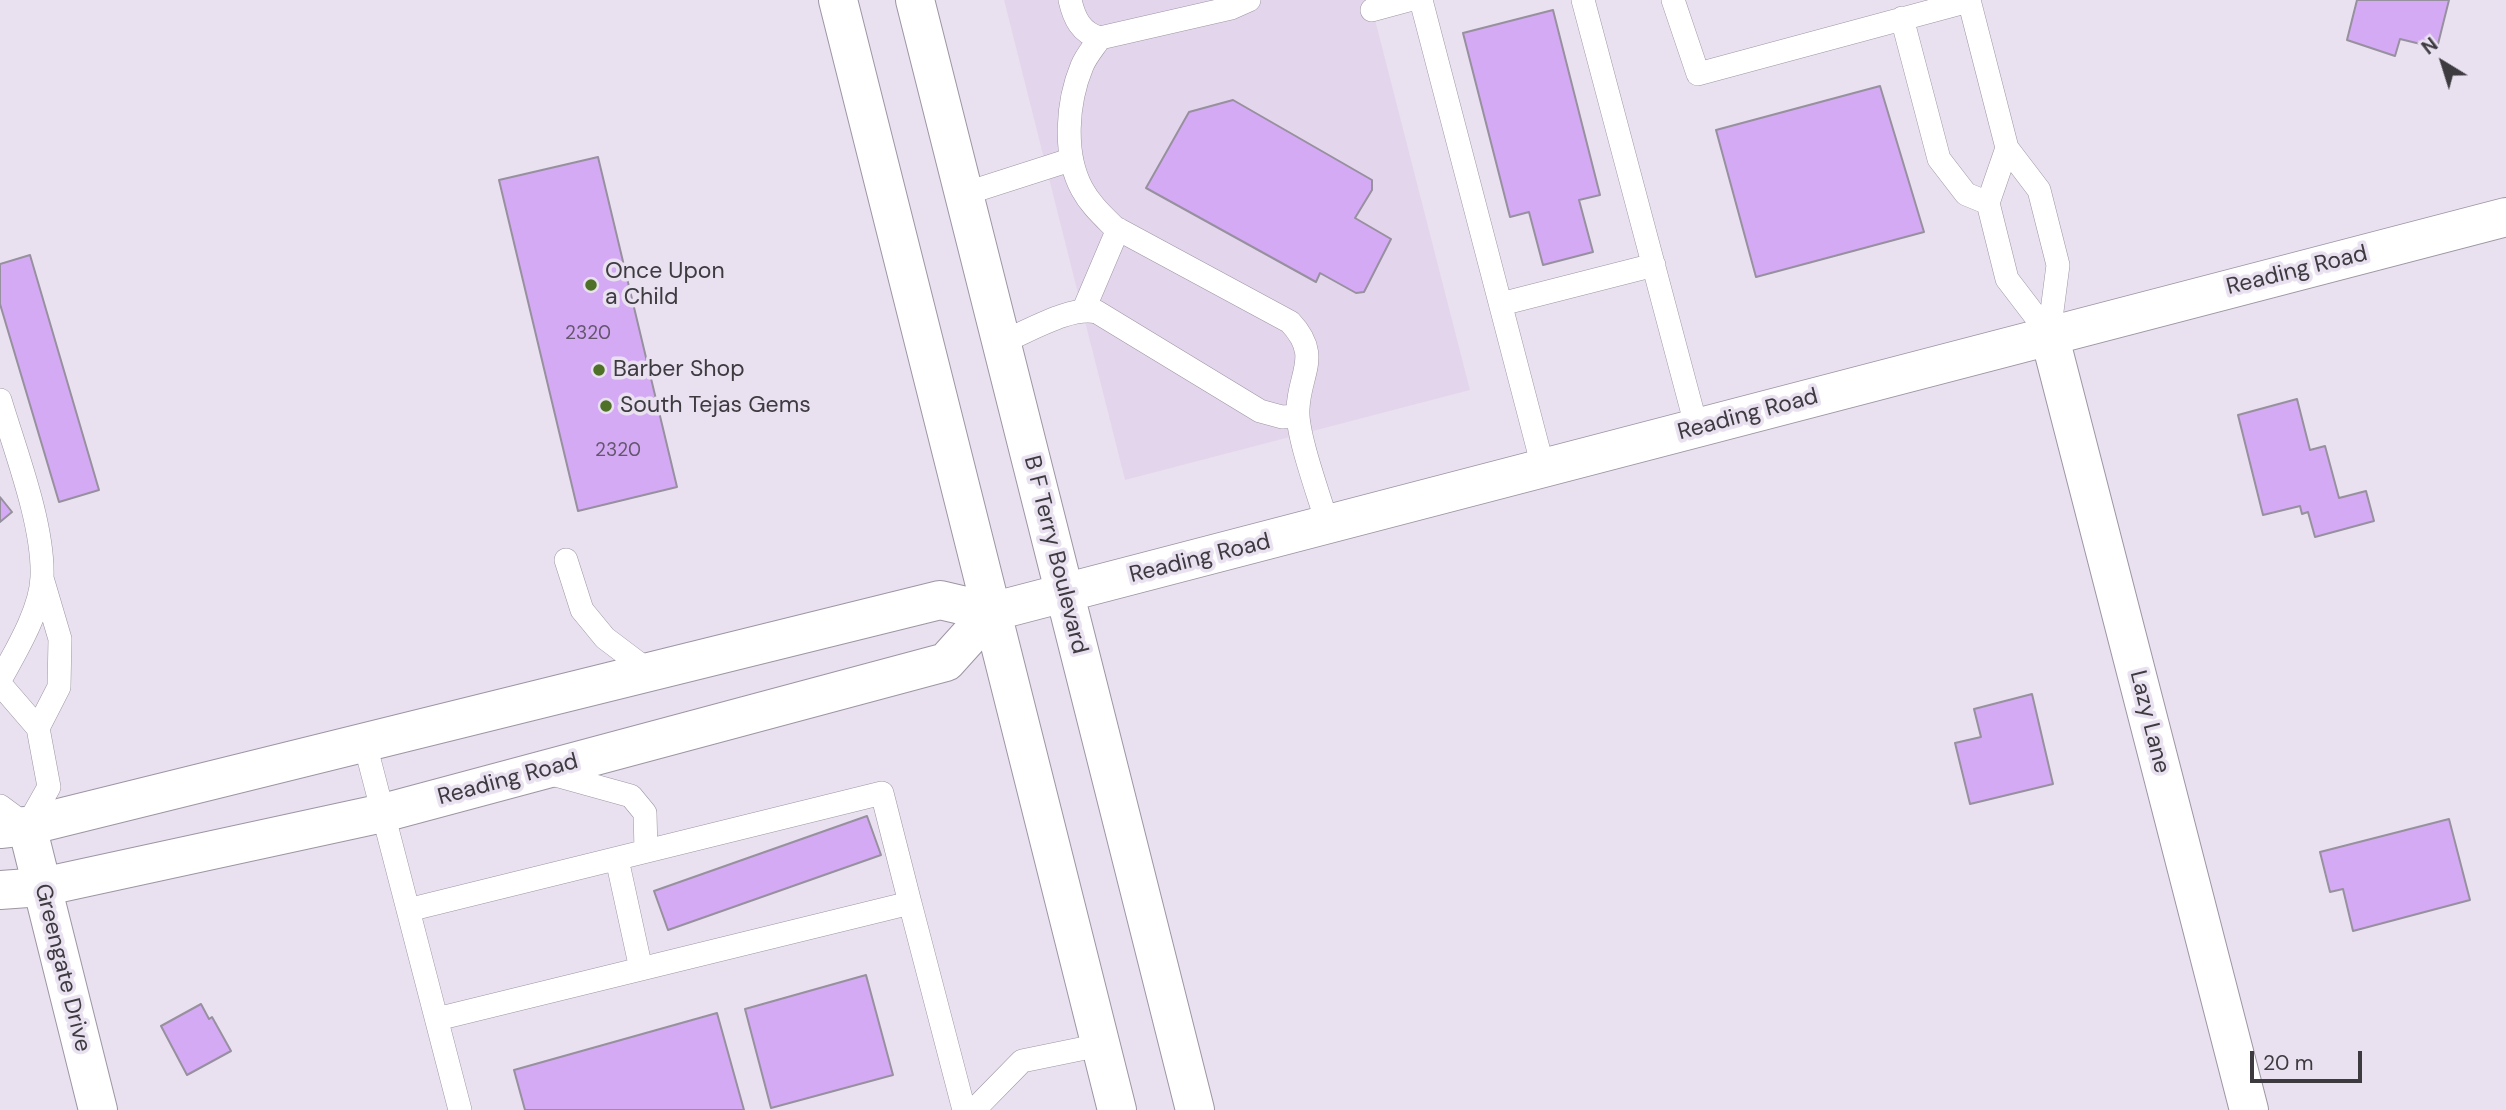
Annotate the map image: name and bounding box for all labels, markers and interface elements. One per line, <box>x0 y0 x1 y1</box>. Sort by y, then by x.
north arrow <box>2408 28 2478 98</box>
text: N <box>2417 32 2443 60</box>
street label: Reading Road <box>2224 240 2370 302</box>
place label: Once Upon a Child <box>605 258 725 312</box>
marker: Once Upon a Child <box>583 277 599 293</box>
house number: 2320 <box>565 323 611 345</box>
place label: Barber Shop <box>613 356 745 384</box>
marker: Barber Shop <box>591 362 607 378</box>
street label: Reading Road <box>1675 383 1821 447</box>
place label: South Tejas Gems <box>620 392 811 420</box>
marker: South Tejas Gems <box>598 398 614 414</box>
house number: 2320 <box>595 440 641 462</box>
street label: B F Terry Boulevard <box>1017 453 1093 657</box>
street label: Reading Road <box>1127 528 1273 590</box>
street label: Lazy Lane <box>2123 668 2175 776</box>
street label: Reading Road <box>435 748 581 812</box>
street label: Greengate Drive <box>28 881 96 1055</box>
scale bar <box>2254 1036 2366 1080</box>
text: 20 m <box>2263 1049 2314 1077</box>

